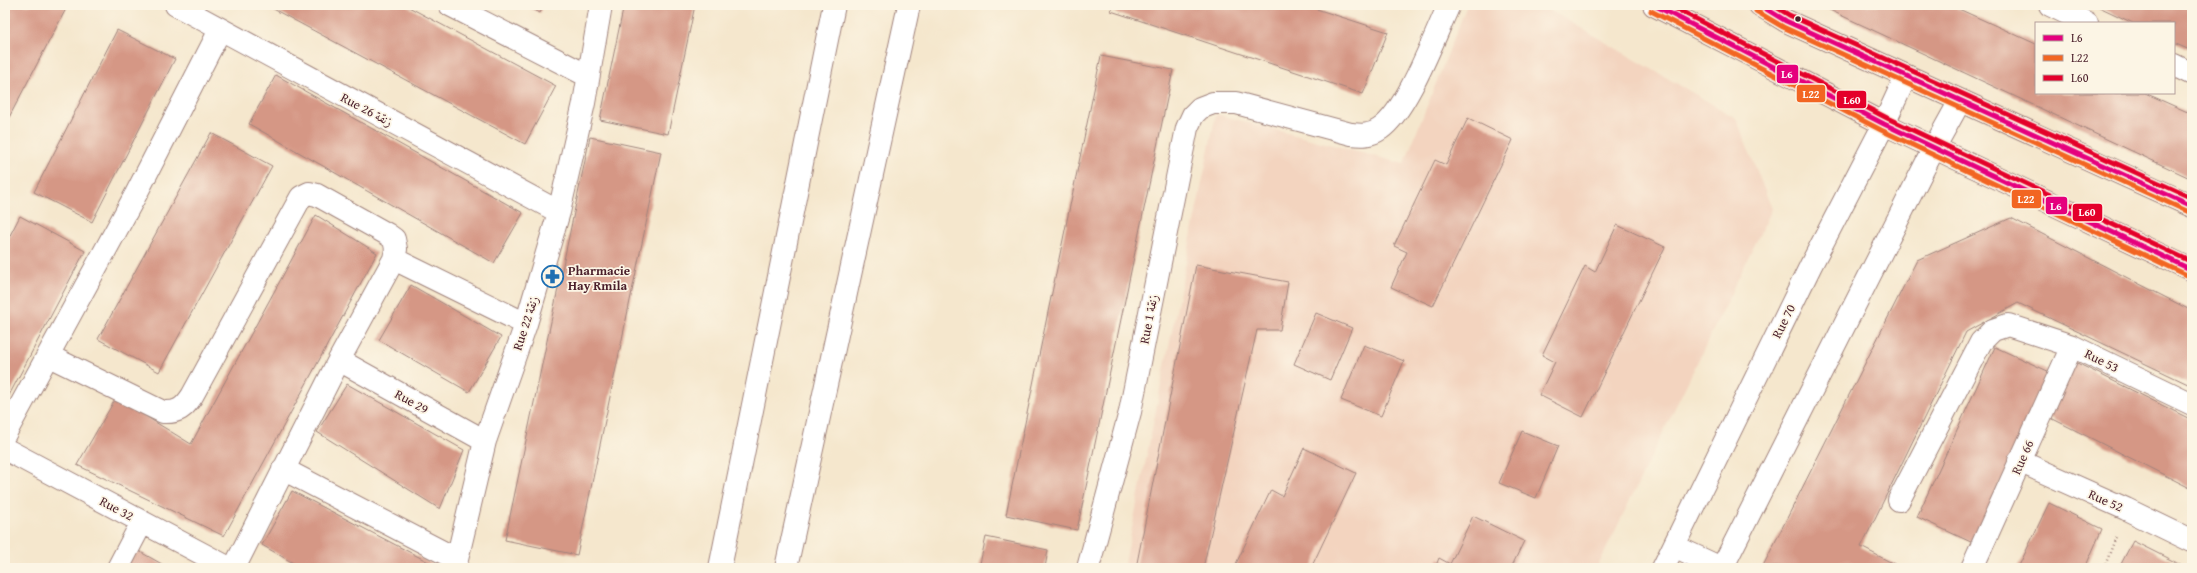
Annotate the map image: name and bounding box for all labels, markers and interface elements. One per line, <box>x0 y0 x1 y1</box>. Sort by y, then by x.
unlabelled marker <box>1793 14 1803 24</box>
legend <box>2035 22 2175 94</box>
text: L6 <box>2071 29 2083 46</box>
text: L22 <box>2071 49 2089 66</box>
line badge: L6 <box>1776 64 1799 84</box>
text: L6 <box>1781 66 1793 82</box>
text: L60 <box>2071 69 2089 86</box>
line badge: L22 <box>1796 84 1826 103</box>
text: L22 <box>1802 86 1820 102</box>
street label: Rue 26 زنقة <box>337 88 396 131</box>
line badge: L60 <box>1836 90 1867 109</box>
text: L60 <box>1843 92 1861 108</box>
line badge: L22 <box>2011 189 2042 209</box>
text: L22 <box>2017 191 2035 207</box>
line badge: L6 <box>2045 196 2068 215</box>
text: L6 <box>2050 198 2062 214</box>
line badge: L60 <box>2072 203 2103 222</box>
text: L60 <box>2078 204 2096 220</box>
place label: Pharmacie Hay Rmila <box>568 261 630 295</box>
pharmacy icon: Pharmacie Hay Rmila <box>539 264 565 290</box>
street label: Rue 22 زنقة <box>508 293 543 353</box>
street label: Rue 1 زنقة <box>1134 293 1163 346</box>
street label: Rue 70 <box>1767 301 1800 342</box>
street label: Rue 53 <box>2081 344 2122 377</box>
street label: Rue 29 <box>391 384 432 418</box>
street label: Rue 66 <box>2006 437 2038 478</box>
street label: Rue 52 <box>2085 484 2126 516</box>
street label: Rue 32 <box>96 492 137 525</box>

